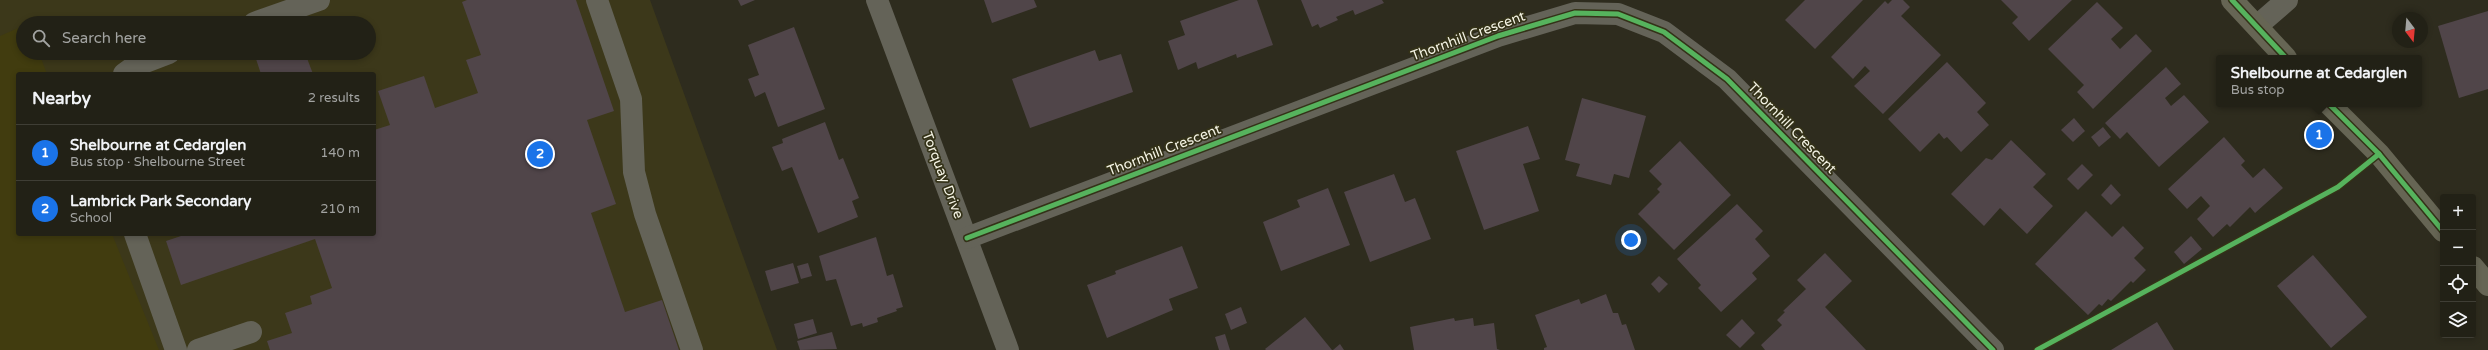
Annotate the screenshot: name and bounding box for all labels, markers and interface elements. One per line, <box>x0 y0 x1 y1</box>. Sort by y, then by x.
street label: Thornhill Crescent <box>1408 7 1528 65</box>
north arrow <box>2392 12 2428 48</box>
search box <box>16 16 376 60</box>
icon: search <box>30 27 52 49</box>
text: Search here <box>62 29 146 47</box>
popup <box>2216 55 2422 107</box>
text: Shelbourne at Cedarglen <box>2231 64 2407 82</box>
street label: Thornhill Crescent <box>1744 79 1840 178</box>
text: Bus stop <box>2231 82 2285 98</box>
text: Nearby <box>32 88 91 109</box>
text: 2 results <box>308 90 360 106</box>
street label: Thornhill Crescent <box>1105 120 1224 180</box>
pin: 1 <box>2306 120 2332 150</box>
street label: Torquay Drive <box>919 129 967 221</box>
text: Shelbourne at Cedarglen <box>70 136 246 154</box>
pin: 2 <box>527 139 553 169</box>
text: 1 <box>41 145 49 161</box>
text: 140 m <box>320 145 360 161</box>
text: Bus stop · Shelbourne Street <box>70 154 245 170</box>
text: Lambrick Park Secondary <box>70 192 251 210</box>
map controls <box>2440 194 2476 338</box>
button: + <box>2440 194 2476 230</box>
text: 2 <box>41 201 49 217</box>
text: 210 m <box>320 201 360 217</box>
text: School <box>70 210 112 226</box>
your location <box>1621 230 1641 250</box>
button: − <box>2440 230 2476 266</box>
button: locate <box>2440 266 2476 302</box>
button: layers <box>2440 302 2476 338</box>

